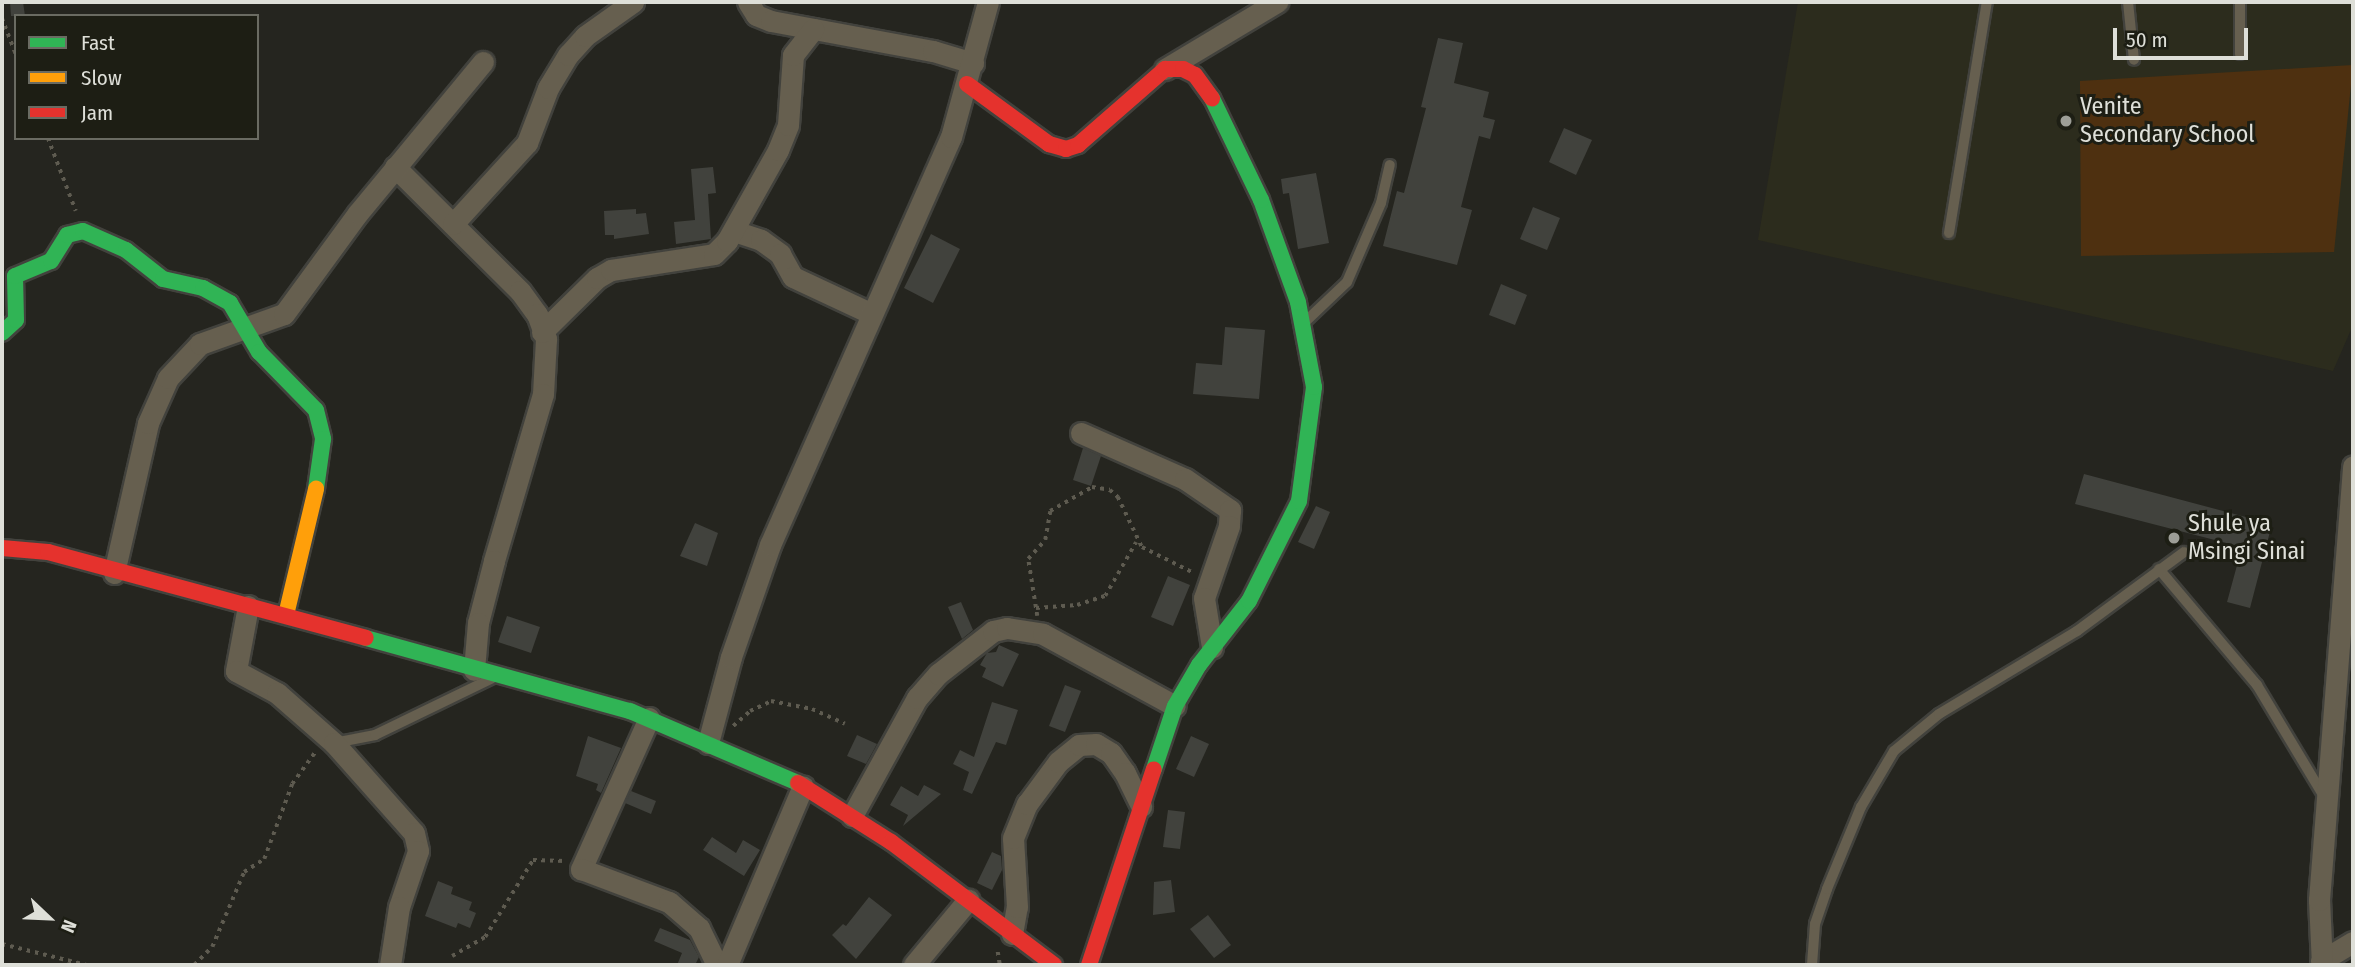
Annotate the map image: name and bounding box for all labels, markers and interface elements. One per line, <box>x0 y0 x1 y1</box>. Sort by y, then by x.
legend <box>14 14 259 140</box>
scale bar <box>2117 14 2252 58</box>
text: 50 m <box>2126 27 2168 53</box>
text: Fast <box>81 30 115 56</box>
text: Slow <box>81 65 122 91</box>
place label: Venite Secondary School <box>2080 93 2255 149</box>
text: Jam <box>81 100 113 126</box>
marker: Venite Secondary School <box>2058 113 2074 129</box>
place label: Shule ya Msingi Sinai <box>2188 510 2305 566</box>
marker: Shule ya Msingi Sinai <box>2166 530 2182 546</box>
north arrow <box>14 883 84 953</box>
text: N <box>56 917 82 936</box>

